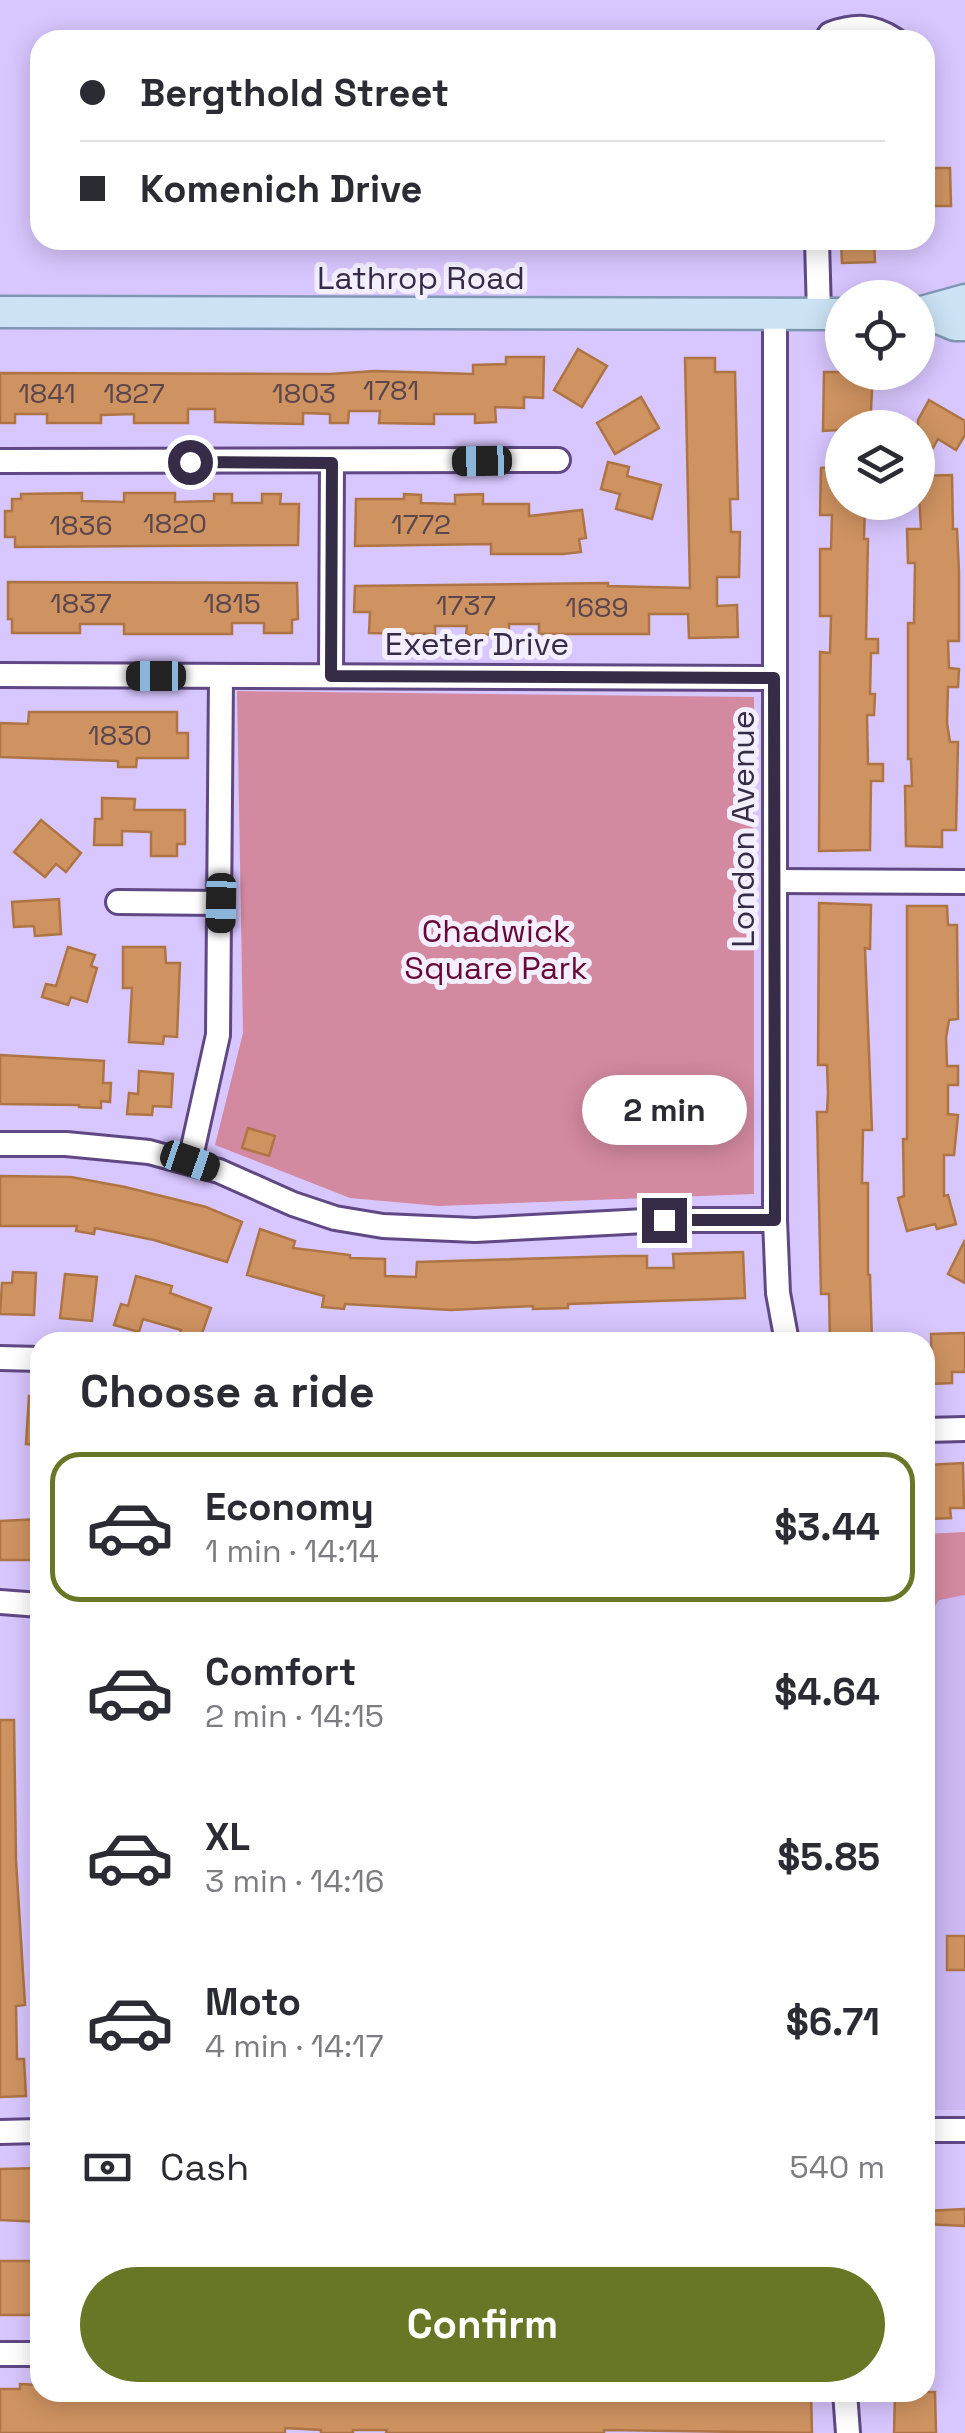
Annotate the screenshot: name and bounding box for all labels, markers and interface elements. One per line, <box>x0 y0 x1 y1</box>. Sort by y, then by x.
text: Bergthold Street <box>140 69 449 117</box>
text: Komenich Drive <box>140 165 422 213</box>
street label: Lathrop Road <box>317 258 525 298</box>
map controls <box>825 280 935 520</box>
button: locate <box>825 280 935 390</box>
house number: 1781 <box>363 372 419 408</box>
house number: 1841 <box>18 375 76 411</box>
house number: 1827 <box>103 375 165 411</box>
house number: 1803 <box>272 375 336 411</box>
button: layers <box>825 410 935 520</box>
route start <box>168 440 213 485</box>
car <box>452 445 512 477</box>
house number: 1820 <box>143 505 207 541</box>
house number: 1772 <box>391 506 451 542</box>
house number: 1836 <box>49 507 113 543</box>
house number: 1837 <box>50 585 112 621</box>
house number: 1815 <box>203 585 261 621</box>
house number: 1737 <box>436 587 496 623</box>
house number: 1689 <box>565 589 629 625</box>
street label: Exeter Drive <box>385 624 569 664</box>
car <box>126 661 186 691</box>
street label: London Avenue <box>723 710 763 948</box>
house number: 1830 <box>88 717 152 753</box>
car <box>205 873 237 933</box>
park label: Chadwick Square Park <box>404 911 588 988</box>
callout: 2 min <box>582 1075 746 1145</box>
text: 2 min <box>623 1090 706 1130</box>
car <box>157 1137 223 1185</box>
route end <box>642 1198 687 1243</box>
text: Choose a ride <box>80 1363 375 1420</box>
icon: car <box>85 1482 175 1572</box>
text: Economy <box>205 1483 374 1531</box>
text: $3.44 <box>774 1503 880 1551</box>
text: 1 min · 14:14 <box>205 1531 379 1571</box>
icon: car <box>85 1647 175 1737</box>
text: Comfort <box>205 1648 356 1696</box>
text: $4.64 <box>774 1668 880 1716</box>
text: 2 min · 14:15 <box>205 1696 384 1736</box>
icon: car <box>85 1812 175 1902</box>
text: XL <box>205 1813 250 1861</box>
text: $5.85 <box>777 1833 880 1881</box>
text: 3 min · 14:16 <box>205 1861 384 1901</box>
icon: car <box>85 1977 175 2067</box>
text: Moto <box>205 1978 301 2026</box>
text: $6.71 <box>786 1998 880 2046</box>
text: 4 min · 14:17 <box>205 2026 384 2066</box>
icon: cash <box>80 2140 135 2195</box>
text: Cash <box>160 2143 249 2191</box>
text: 540 m <box>790 2147 885 2187</box>
button: Confirm <box>80 2267 885 2382</box>

